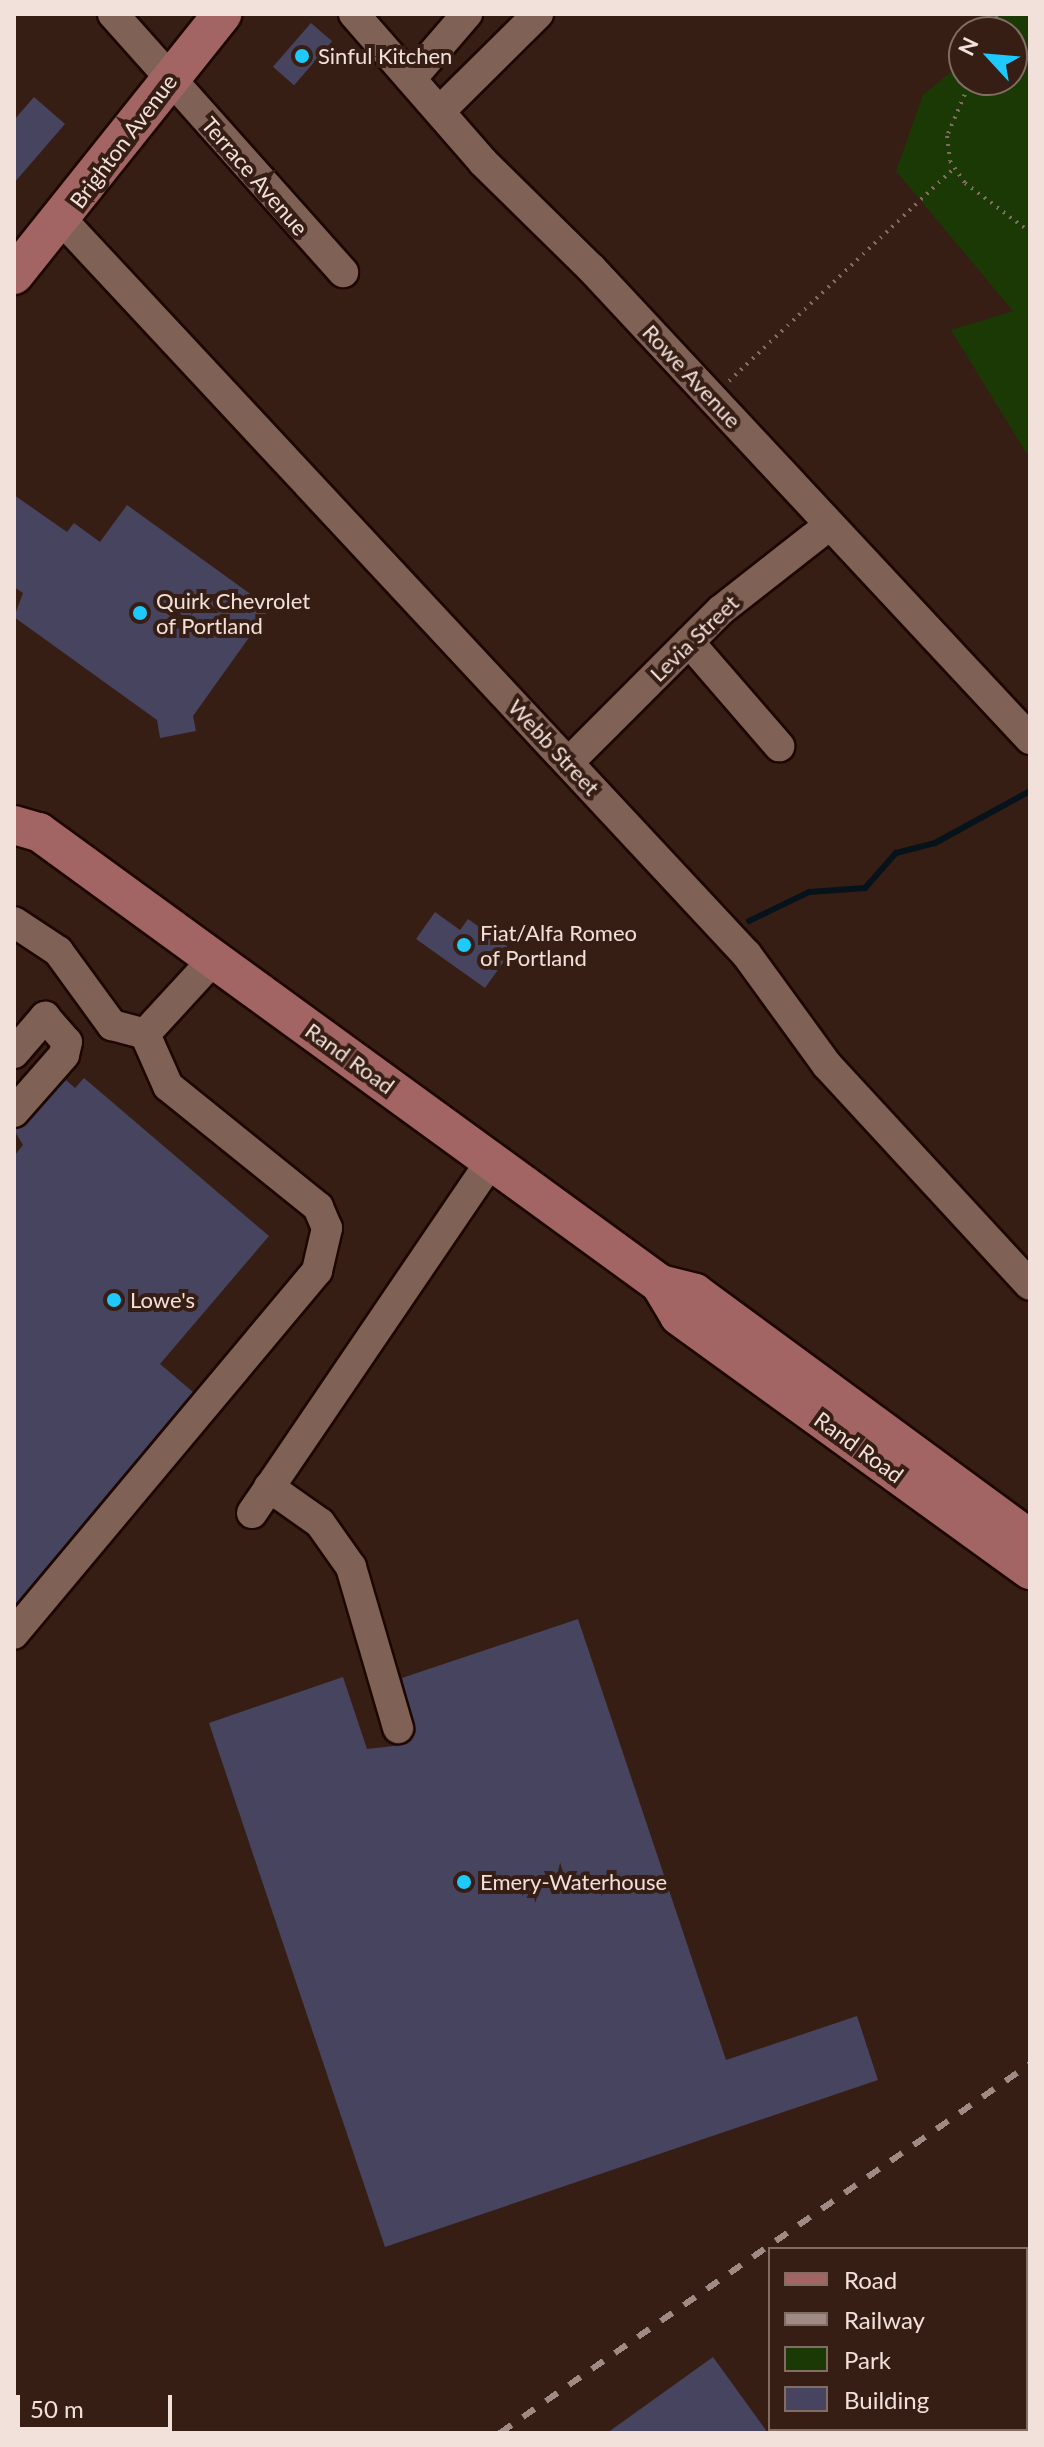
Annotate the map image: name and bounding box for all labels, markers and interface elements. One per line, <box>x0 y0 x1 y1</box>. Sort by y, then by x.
north arrow <box>948 16 1028 96</box>
text: N <box>952 33 984 60</box>
place label: Sinful Kitchen <box>318 43 452 69</box>
marker: Sinful Kitchen <box>293 47 311 65</box>
street label: Brighton Avenue <box>64 68 182 214</box>
street label: Terrace Avenue <box>196 111 314 241</box>
street label: Rowe Avenue <box>637 319 747 433</box>
place label: Quirk Chevrolet of Portland <box>156 587 310 638</box>
street label: Levia Street <box>644 589 744 687</box>
marker: Quirk Chevrolet of Portland <box>131 604 149 622</box>
street label: Webb Street <box>503 694 605 800</box>
place label: Fiat/Alfa Romeo of Portland <box>480 919 637 970</box>
marker: Fiat/Alfa Romeo of Portland <box>455 936 473 954</box>
street label: Rand Road <box>300 1017 400 1099</box>
place label: Lowe's <box>130 1287 195 1313</box>
marker: Lowe's <box>105 1291 123 1309</box>
street label: Rand Road <box>809 1406 909 1488</box>
place label: Emery-Waterhouse <box>480 1869 667 1895</box>
marker: Emery-Waterhouse <box>455 1873 473 1891</box>
legend <box>768 2247 1028 2431</box>
text: Road <box>844 2265 897 2294</box>
text: Railway <box>844 2305 925 2334</box>
text: Park <box>844 2345 891 2374</box>
scale bar <box>20 2379 176 2429</box>
text: Building <box>844 2385 929 2414</box>
text: 50 m <box>30 2394 84 2423</box>

